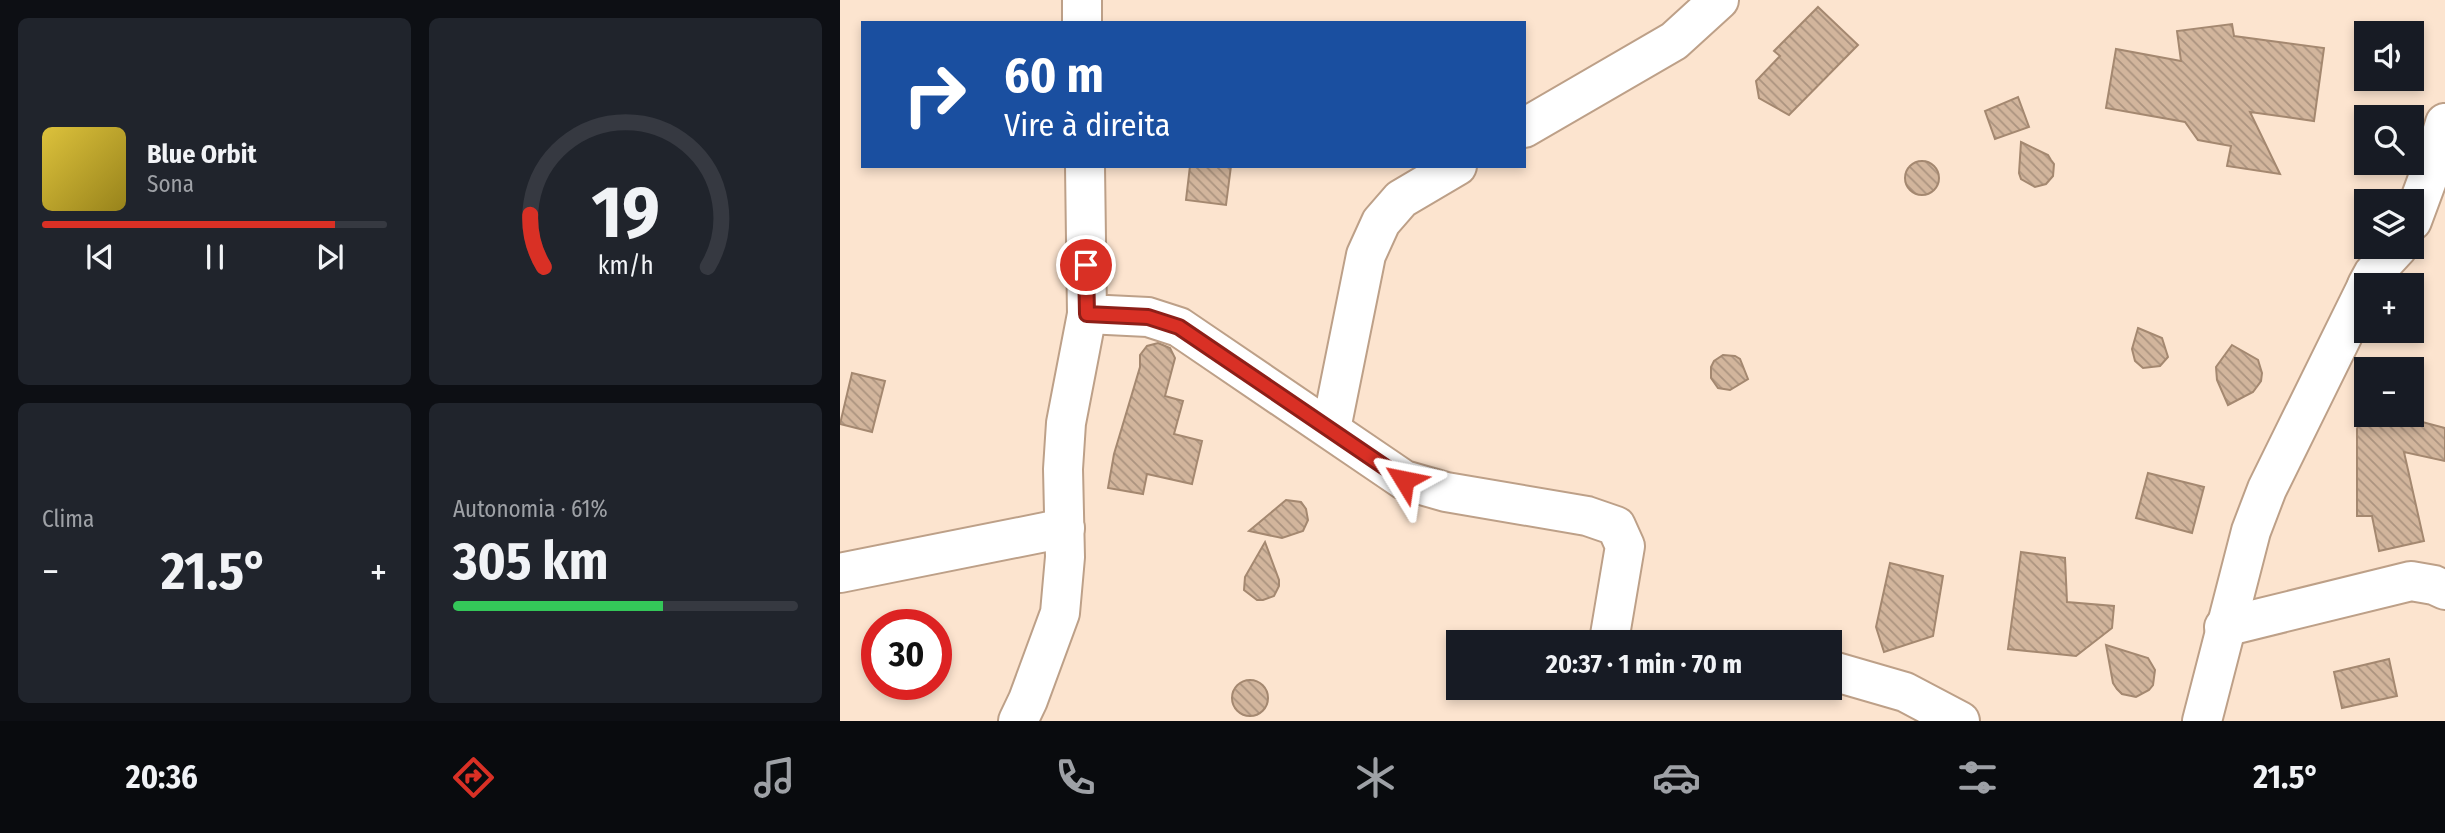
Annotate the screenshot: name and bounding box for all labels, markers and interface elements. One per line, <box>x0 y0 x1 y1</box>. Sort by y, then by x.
map controls <box>2354 21 2424 427</box>
button: sound <box>2354 21 2424 91</box>
text: 60 m <box>1004 46 1104 105</box>
icon: right <box>889 49 980 140</box>
button: search <box>2354 105 2424 175</box>
text: Vire à direita <box>1004 106 1170 144</box>
text: Blue Orbit <box>147 139 257 170</box>
text: Sona <box>147 170 194 198</box>
text: 19 <box>591 170 660 257</box>
button: layers <box>2354 189 2424 259</box>
pin <box>1056 235 1116 295</box>
icon: previous <box>81 238 119 276</box>
icon: pause <box>196 238 234 276</box>
icon: next <box>311 238 349 276</box>
icon: arrive <box>1067 246 1105 284</box>
text: km/h <box>598 251 653 281</box>
button: + <box>2354 273 2424 343</box>
button: − <box>2354 357 2424 427</box>
position arrow <box>1367 443 1441 517</box>
text: Autonomia · 61% <box>453 495 608 523</box>
text: Clima <box>42 505 94 533</box>
text: 305 km <box>453 530 608 593</box>
text: 21.5° <box>161 540 268 603</box>
text: − <box>42 549 59 595</box>
text: + <box>370 549 387 595</box>
speed limit sign: 30 <box>861 609 952 700</box>
text: 20:37 · 1 min · 70 m <box>1546 649 1742 680</box>
icon: directions <box>449 753 498 802</box>
icon: music <box>750 753 799 802</box>
icon: phone <box>1051 753 1100 802</box>
icon: climate <box>1351 753 1400 802</box>
icon: car <box>1652 753 1701 802</box>
icon: filters <box>1953 753 2002 802</box>
text: 20:36 <box>126 758 198 796</box>
text: 21.5° <box>2253 758 2319 796</box>

